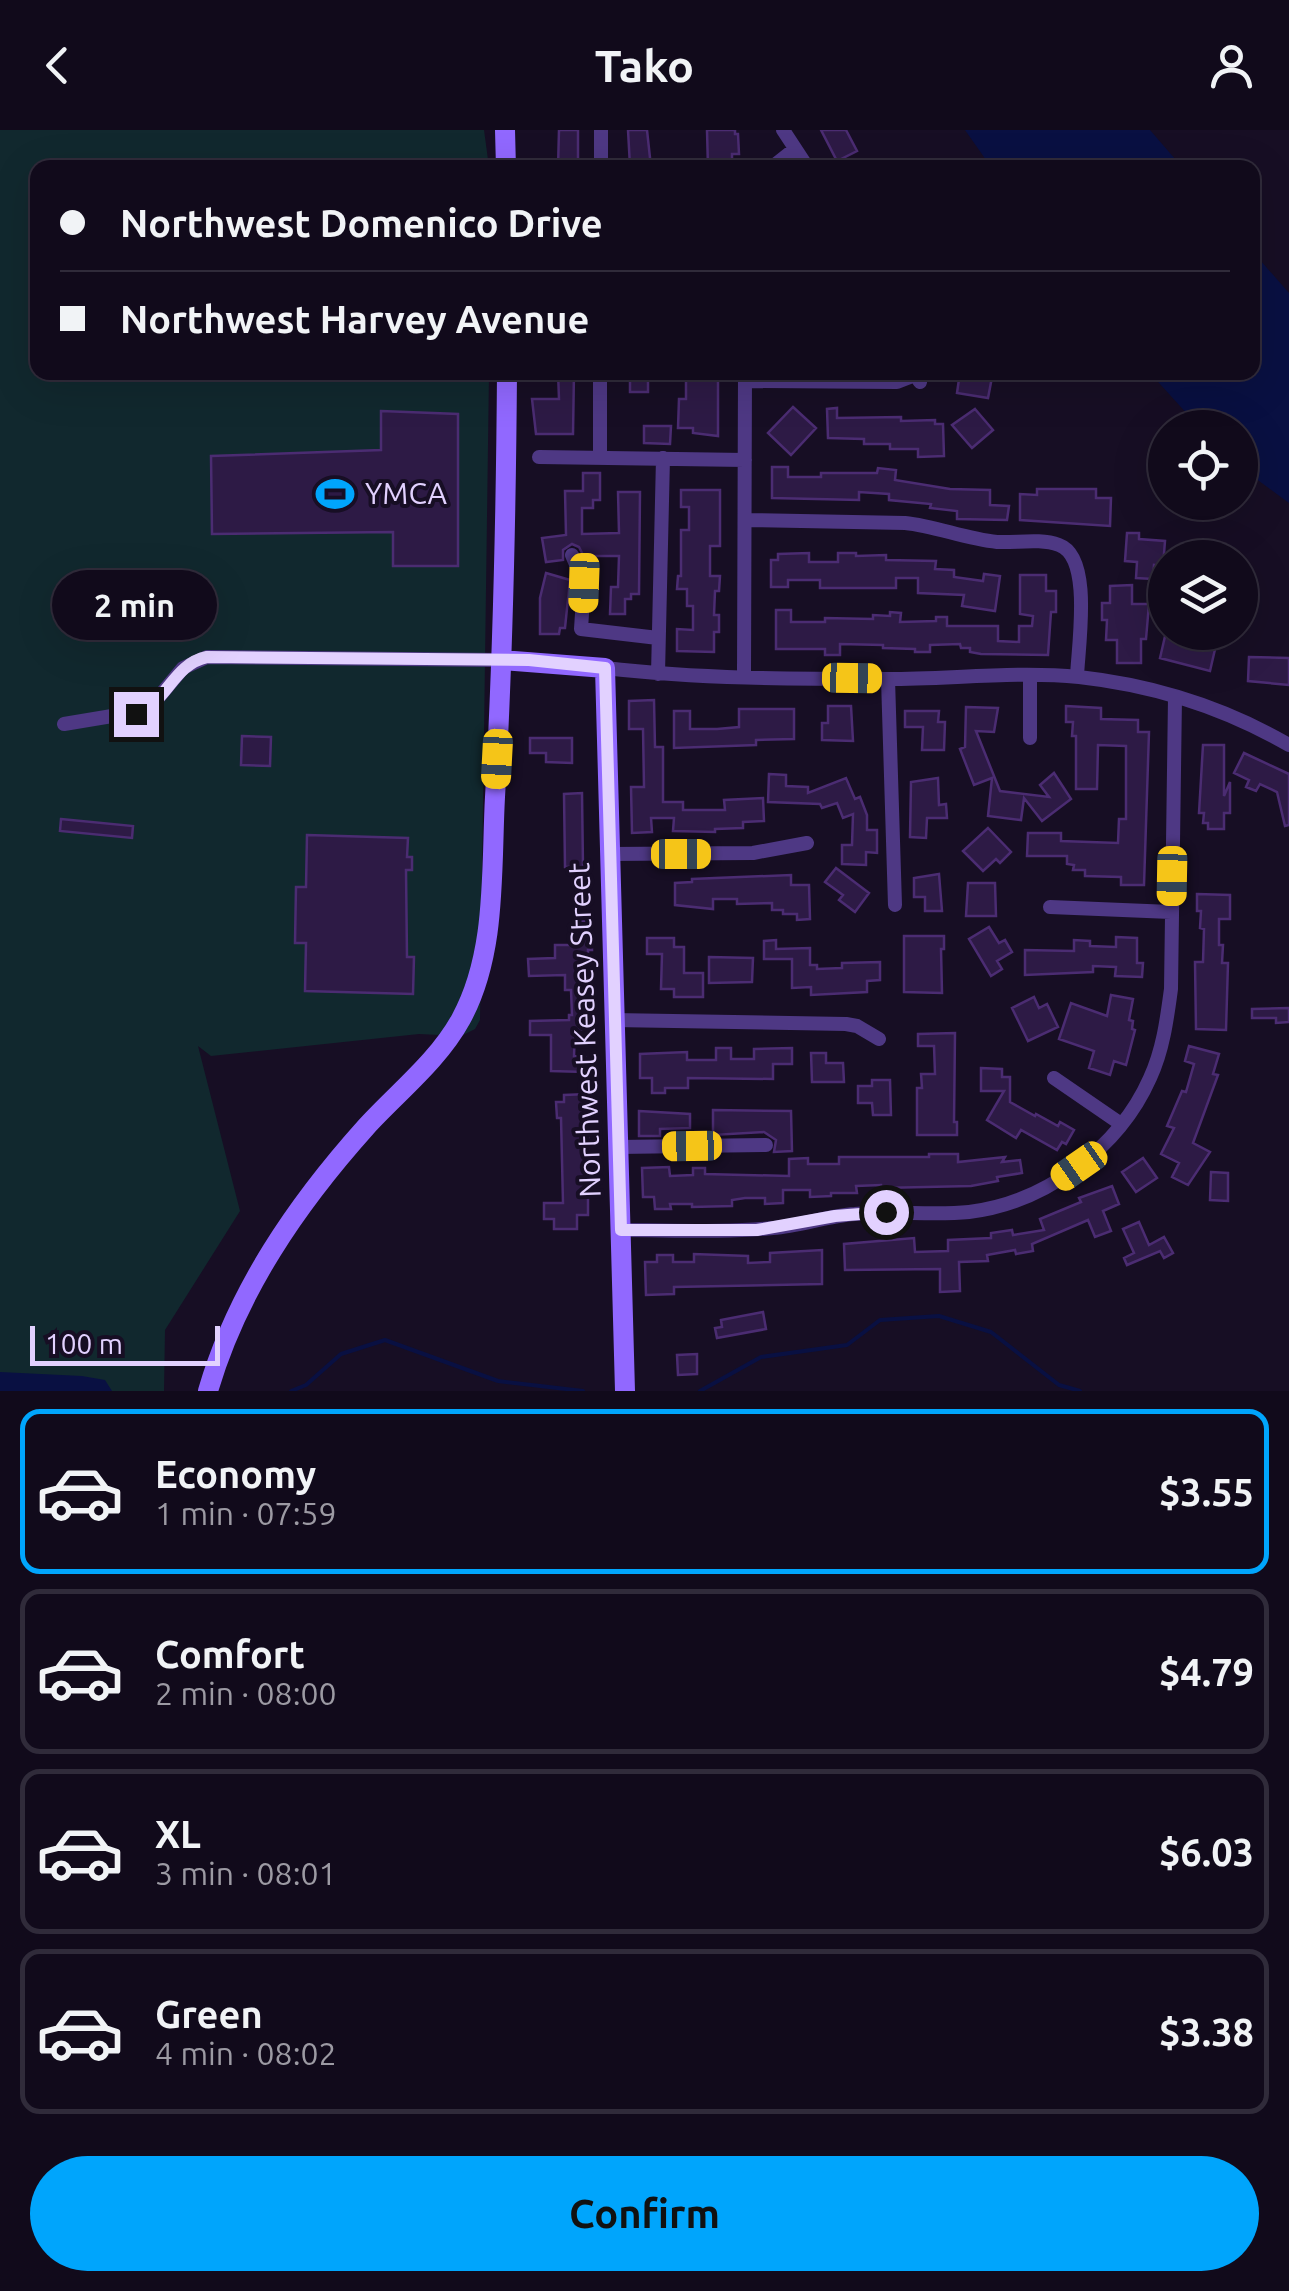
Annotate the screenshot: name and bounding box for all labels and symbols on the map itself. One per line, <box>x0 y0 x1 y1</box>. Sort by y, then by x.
sports icon: YMCA <box>314 473 356 515</box>
place label: YMCA <box>365 476 448 510</box>
car <box>568 552 600 614</box>
callout: 2 min <box>54 569 218 639</box>
car <box>822 662 882 694</box>
route end <box>114 692 159 737</box>
car <box>480 728 514 790</box>
car <box>651 839 711 869</box>
car <box>1156 846 1188 906</box>
street label: Northwest Keasey Street <box>561 862 607 1198</box>
car <box>662 1130 722 1162</box>
car <box>1046 1137 1112 1195</box>
route start <box>864 1190 909 1235</box>
scale bar <box>30 1321 220 1366</box>

